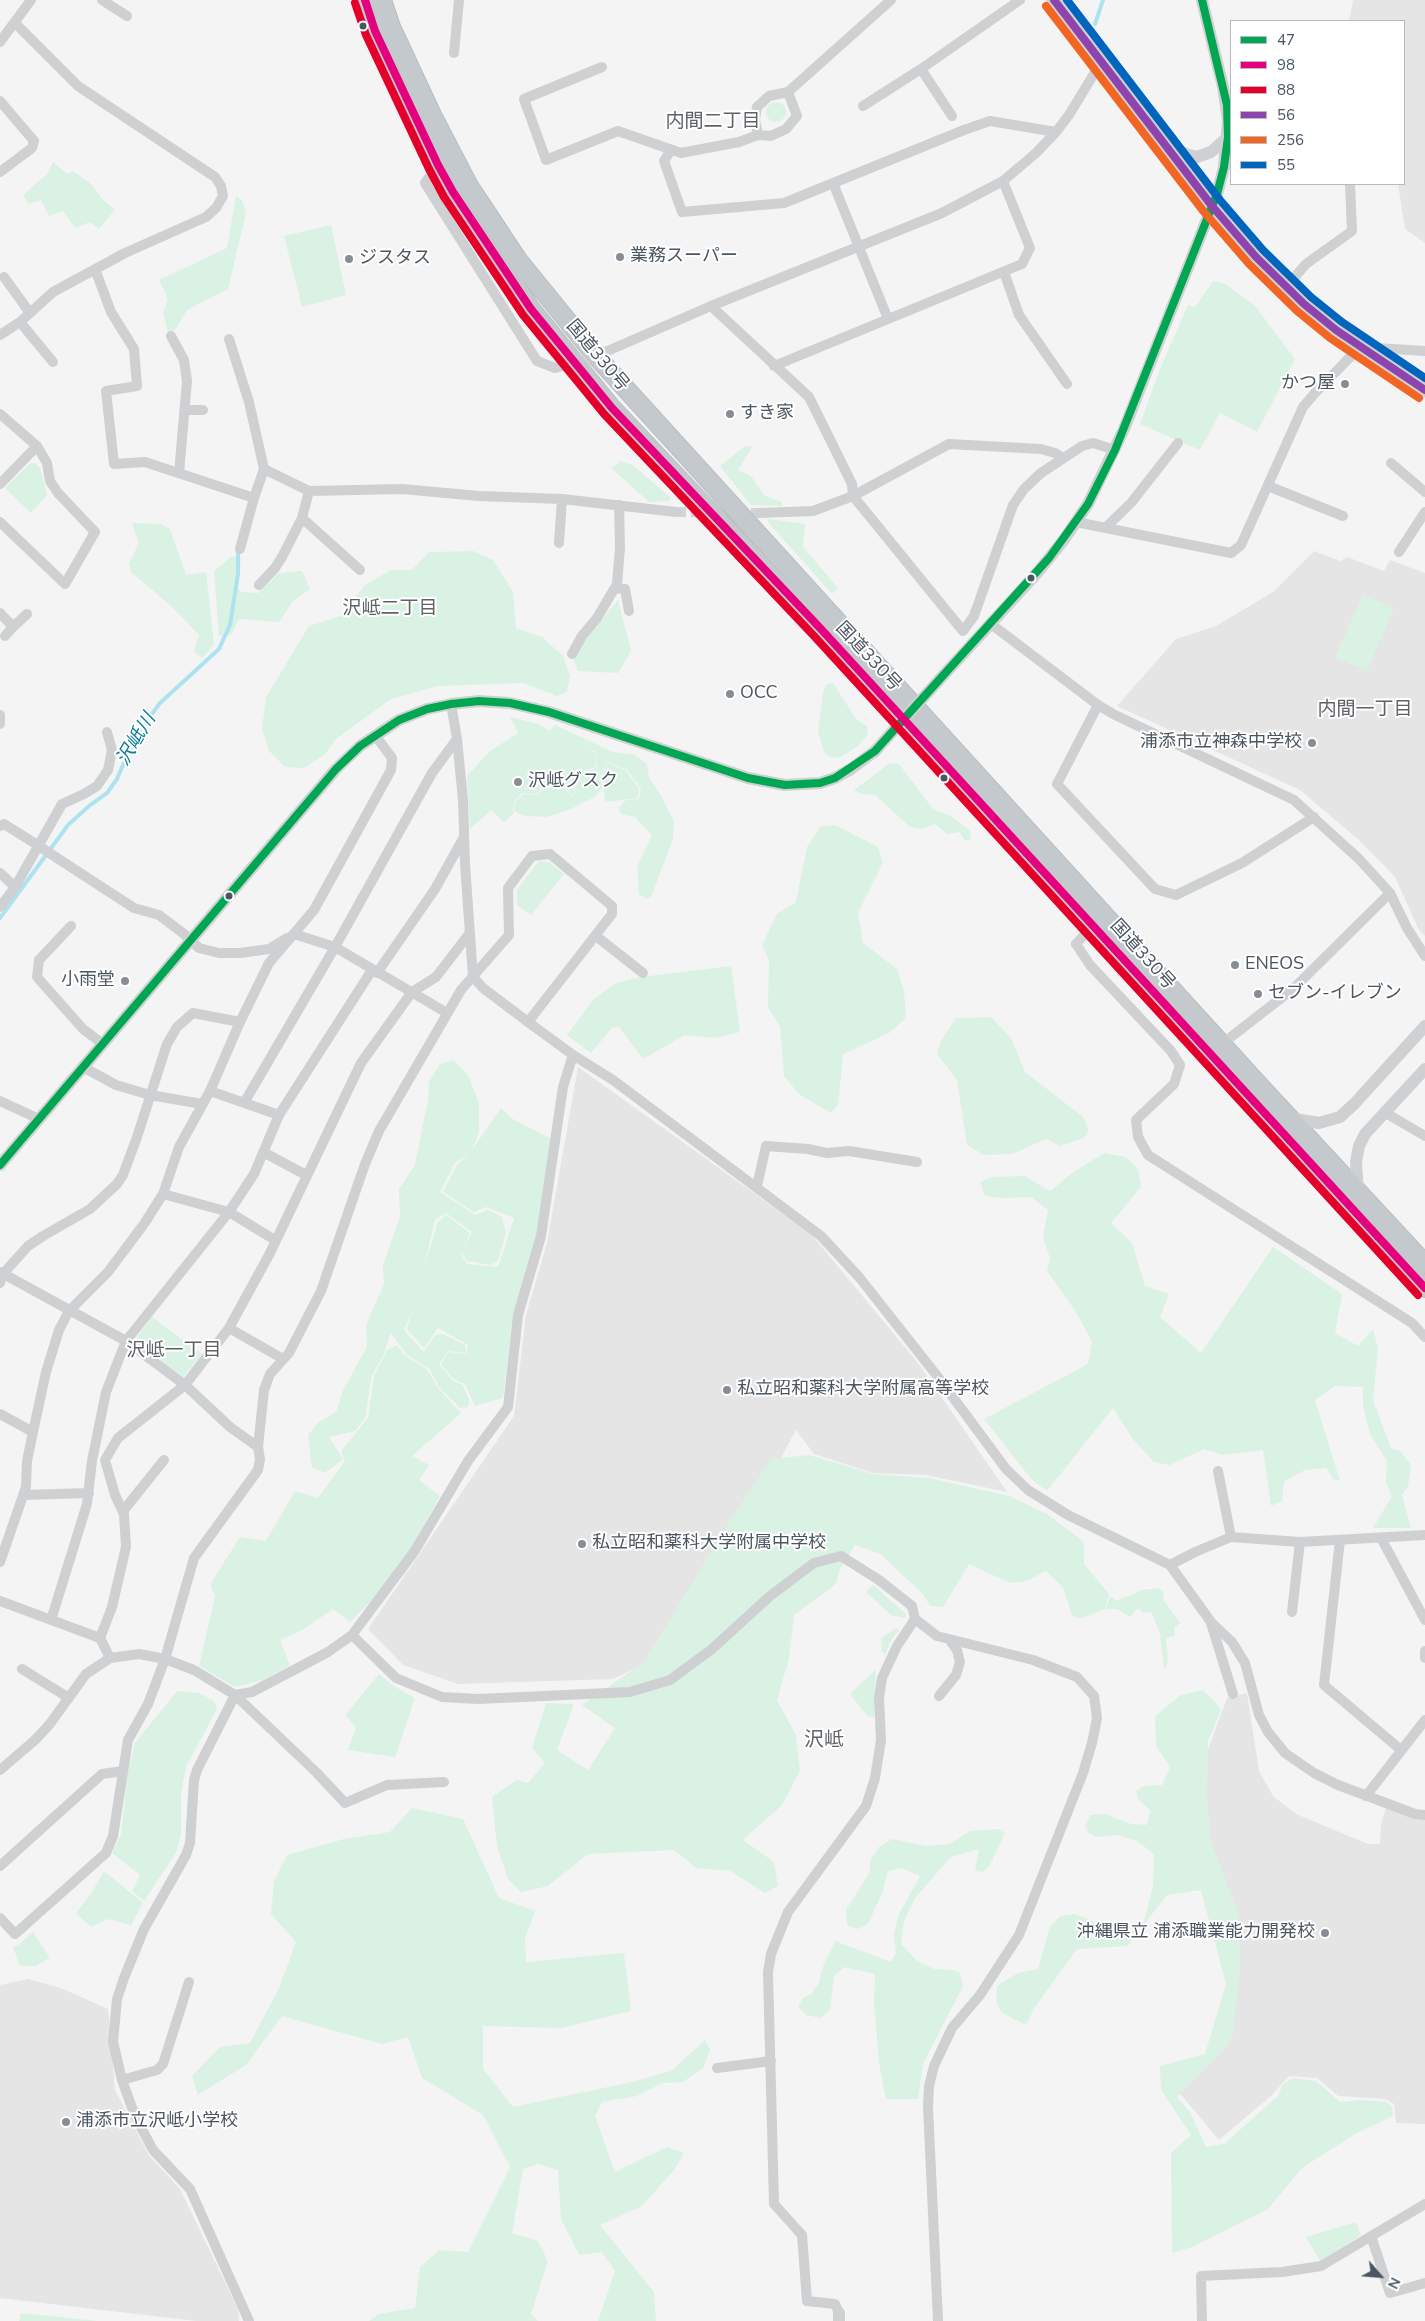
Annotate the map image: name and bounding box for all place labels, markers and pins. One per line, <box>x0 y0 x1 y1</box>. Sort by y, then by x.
unlabelled marker <box>358 21 368 31</box>
place label: 業務スーパー <box>630 246 738 268</box>
place label: ジスタス <box>359 248 431 270</box>
marker: 業務スーパー <box>614 251 626 263</box>
marker: ジスタス <box>343 253 355 265</box>
place label: かつ屋 <box>1281 373 1335 395</box>
marker: かつ屋 <box>1339 378 1351 390</box>
place label: すき家 <box>740 403 794 425</box>
marker: すき家 <box>724 408 736 420</box>
unlabelled marker <box>1026 573 1036 583</box>
place label: OCC <box>740 683 778 705</box>
marker: OCC <box>724 688 736 700</box>
place label: 浦添市立神森中学校 <box>1140 732 1302 754</box>
marker: 浦添市立神森中学校 <box>1306 737 1318 749</box>
place label: 沢岻グスク <box>528 771 618 793</box>
unlabelled marker <box>939 773 949 783</box>
marker: 沢岻グスク <box>512 776 524 788</box>
unlabelled marker <box>224 891 234 901</box>
place label: ENEOS <box>1245 954 1304 976</box>
marker: ENEOS <box>1229 959 1241 971</box>
place label: 小雨堂 <box>61 970 115 992</box>
marker: 小雨堂 <box>119 975 131 987</box>
place label: セブン-イレブン <box>1268 983 1402 1005</box>
marker: セブン-イレブン <box>1252 988 1264 1000</box>
place label: 私立昭和薬科大学附属高等学校 <box>737 1379 989 1401</box>
marker: 私立昭和薬科大学附属高等学校 <box>721 1384 733 1396</box>
place label: 私立昭和薬科大学附属中学校 <box>592 1533 826 1555</box>
marker: 私立昭和薬科大学附属中学校 <box>576 1538 588 1550</box>
place label: 沖縄県立 浦添職業能力開発校 <box>1076 1922 1315 1944</box>
marker: 沖縄県立 浦添職業能力開発校 <box>1319 1927 1331 1939</box>
place label: 浦添市立沢岻小学校 <box>76 2111 238 2133</box>
marker: 浦添市立沢岻小学校 <box>60 2116 72 2128</box>

